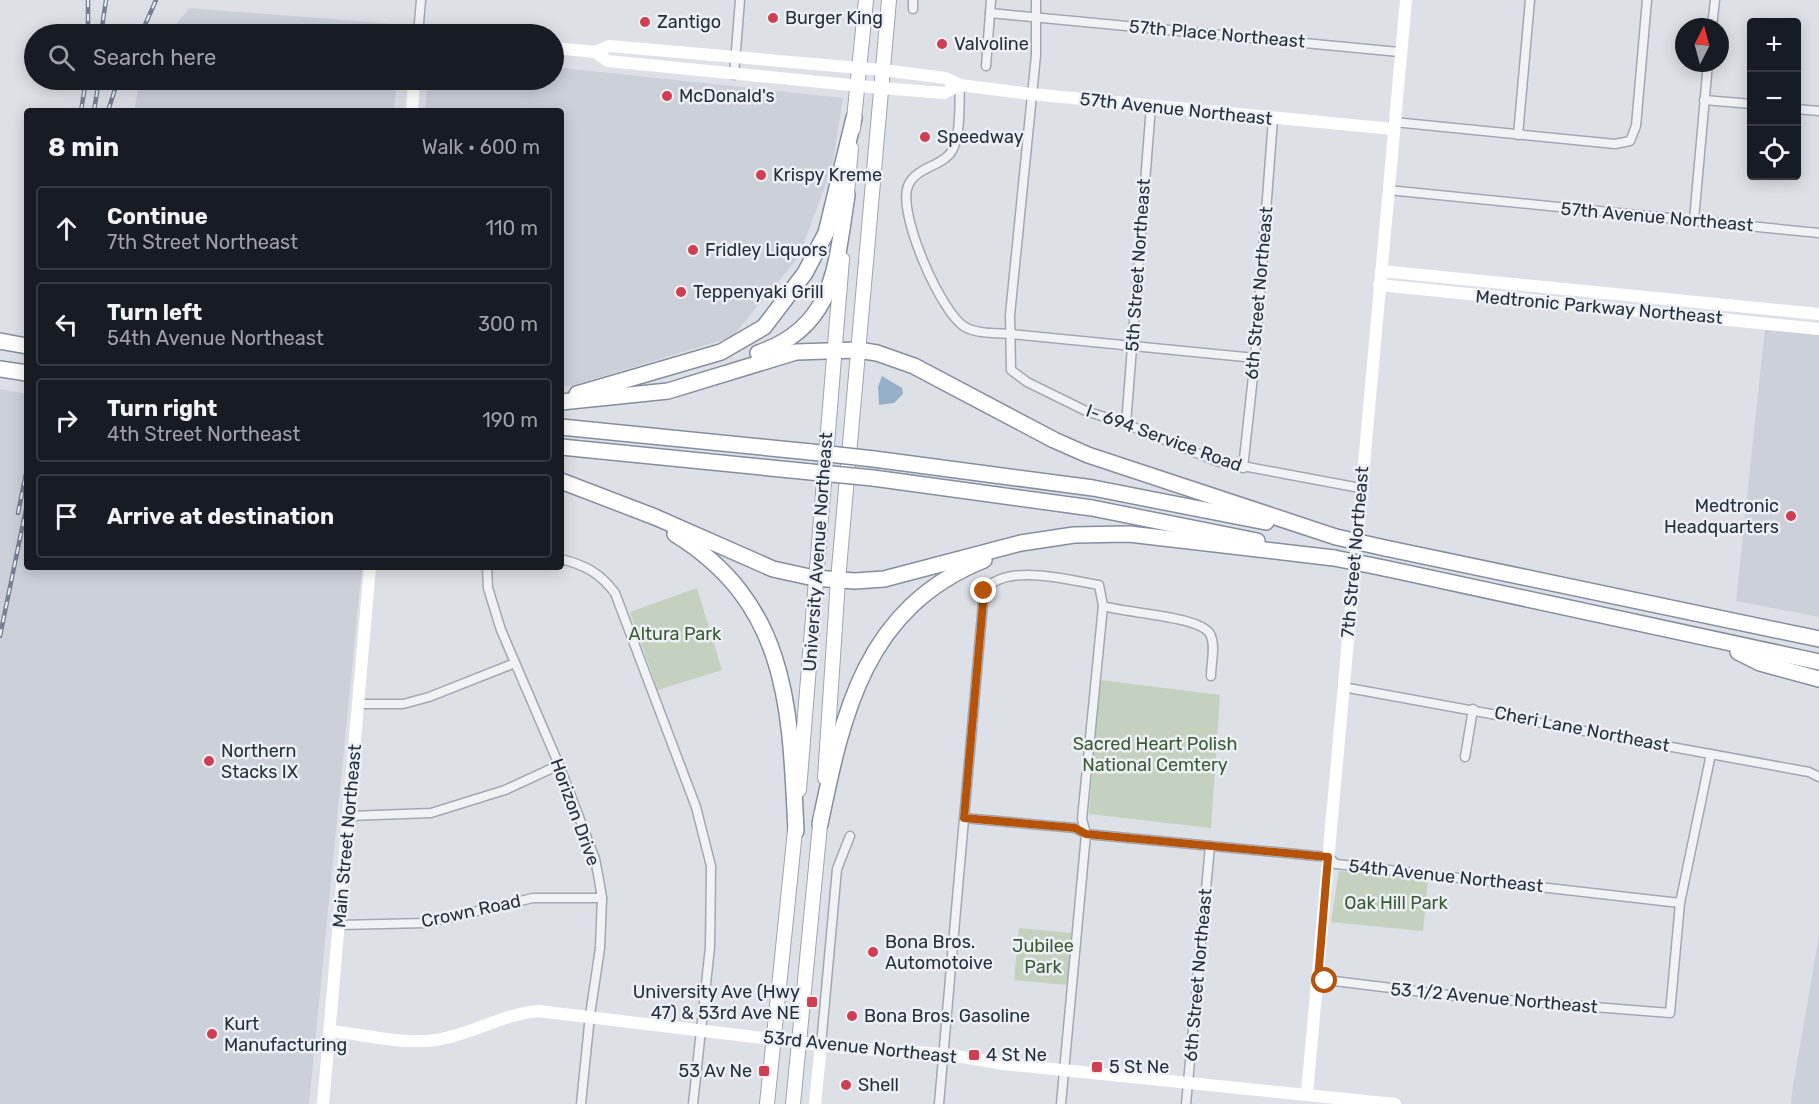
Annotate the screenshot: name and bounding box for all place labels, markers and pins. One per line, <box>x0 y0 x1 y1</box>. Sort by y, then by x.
place label: Burger King <box>785 7 883 29</box>
place label: Zantigo <box>657 11 721 33</box>
marker: Burger King <box>766 11 780 25</box>
marker: Zantigo <box>638 15 652 29</box>
place label: Valvoline <box>954 33 1029 55</box>
marker: Valvoline <box>935 37 949 51</box>
place label: McDonald's <box>679 85 775 107</box>
marker: McDonald's <box>660 89 674 103</box>
place label: Speedway <box>937 126 1024 148</box>
marker: Speedway <box>918 130 932 144</box>
place label: Krispy Kreme <box>773 164 882 186</box>
marker: Krispy Kreme <box>754 168 768 182</box>
place label: Fridley Liquors <box>705 239 828 261</box>
marker: Fridley Liquors <box>686 243 700 257</box>
place label: Teppenyaki Grill <box>693 281 824 303</box>
marker: Teppenyaki Grill <box>674 285 688 299</box>
place label: Medtronic Headquarters <box>1664 495 1779 538</box>
marker: Medtronic Headquarters <box>1784 509 1798 523</box>
place label: Northern Stacks IX <box>221 740 298 783</box>
marker: Northern Stacks IX <box>202 754 216 768</box>
place label: Bona Bros. Automotoive <box>885 931 993 974</box>
marker: Bona Bros. Automotoive <box>866 945 880 959</box>
place label: University Ave (Hwy 47) & 53rd Ave NE <box>633 981 800 1024</box>
marker: University Ave (Hwy 47) & 53rd Ave NE <box>805 995 819 1009</box>
place label: Bona Bros. Gasoline <box>864 1005 1030 1027</box>
marker: Bona Bros. Gasoline <box>845 1009 859 1023</box>
place label: Kurt Manufacturing <box>224 1013 347 1056</box>
marker: Kurt Manufacturing <box>205 1027 219 1041</box>
place label: 4 St Ne <box>986 1044 1047 1066</box>
marker: 4 St Ne <box>967 1048 981 1062</box>
place label: 5 St Ne <box>1109 1056 1169 1078</box>
place label: 53 Av Ne <box>679 1060 752 1082</box>
marker: 5 St Ne <box>1090 1060 1104 1074</box>
marker: 53 Av Ne <box>757 1064 771 1078</box>
place label: Shell <box>858 1074 899 1096</box>
marker: Shell <box>839 1078 853 1092</box>

